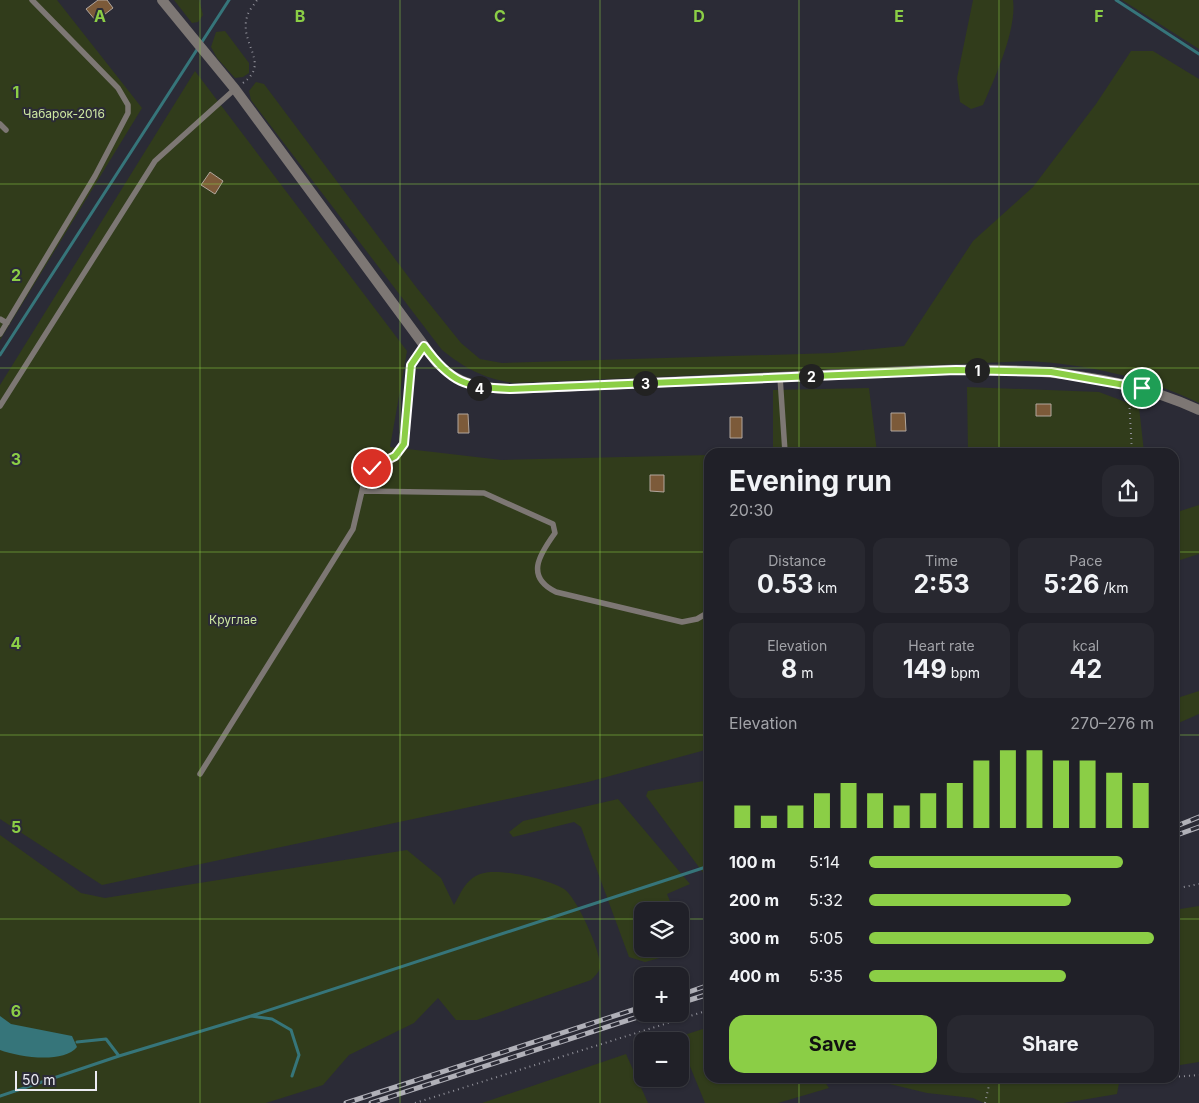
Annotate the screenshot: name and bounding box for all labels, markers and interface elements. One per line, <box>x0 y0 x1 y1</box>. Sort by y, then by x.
text: A <box>94 6 106 26</box>
text: B <box>295 6 305 26</box>
text: C <box>494 6 506 26</box>
text: D <box>693 6 705 26</box>
text: E <box>894 6 904 26</box>
text: F <box>1094 6 1104 26</box>
text: 1 <box>13 82 19 102</box>
park label: Чабарок-2016 <box>23 106 105 121</box>
text: 2 <box>11 265 21 285</box>
pin: 1 <box>964 358 990 382</box>
text: 1 <box>974 362 981 379</box>
pin: 2 <box>798 364 824 388</box>
pin <box>1121 367 1163 409</box>
text: 2 <box>807 368 816 385</box>
pin: 3 <box>632 370 658 396</box>
icon: arrive <box>1128 374 1156 402</box>
text: 3 <box>641 375 650 392</box>
pin: 4 <box>466 376 492 400</box>
text: 4 <box>475 380 484 397</box>
pin <box>351 447 393 489</box>
text: 3 <box>11 449 21 469</box>
icon: check <box>358 454 386 482</box>
text: Evening run <box>729 464 892 498</box>
button: share <box>1102 465 1154 517</box>
text: 20:30 <box>729 500 773 520</box>
text: Distance <box>768 552 826 569</box>
text: Time <box>925 552 958 569</box>
text: Pace <box>1069 552 1102 569</box>
text: 0.53 <box>757 569 813 599</box>
text: 2:53 <box>913 569 970 599</box>
text: 5:26 <box>1043 569 1100 599</box>
text: km <box>813 579 837 596</box>
text: /km <box>1100 579 1128 596</box>
park label: Круглае <box>209 612 257 627</box>
text: 4 <box>11 633 22 653</box>
text: Elevation <box>767 637 827 654</box>
text: Heart rate <box>908 637 975 654</box>
text: kcal <box>1072 637 1099 654</box>
text: 8 <box>781 654 797 684</box>
text: 149 <box>903 654 947 684</box>
text: 42 <box>1069 654 1102 684</box>
text: m <box>797 664 813 681</box>
text: bpm <box>947 664 980 681</box>
text: Elevation <box>729 713 798 733</box>
text: 270–276 m <box>1070 713 1154 733</box>
text: 5 <box>11 817 21 837</box>
text: 100 m <box>729 852 776 872</box>
text: 5:14 <box>809 852 840 872</box>
text: 200 m <box>729 890 779 910</box>
text: 5:32 <box>809 890 843 910</box>
map controls <box>634 902 689 1087</box>
button: layers <box>634 902 689 957</box>
text: 300 m <box>729 928 779 948</box>
text: 5:05 <box>809 928 843 948</box>
text: 400 m <box>729 966 780 986</box>
text: 5:35 <box>809 966 843 986</box>
button: + <box>634 967 689 1022</box>
text: 6 <box>11 1001 21 1021</box>
button: Save <box>729 1015 937 1073</box>
button: Share <box>947 1015 1154 1073</box>
button: − <box>634 1032 689 1087</box>
scale bar <box>15 1068 98 1091</box>
text: 50 m <box>22 1071 56 1088</box>

